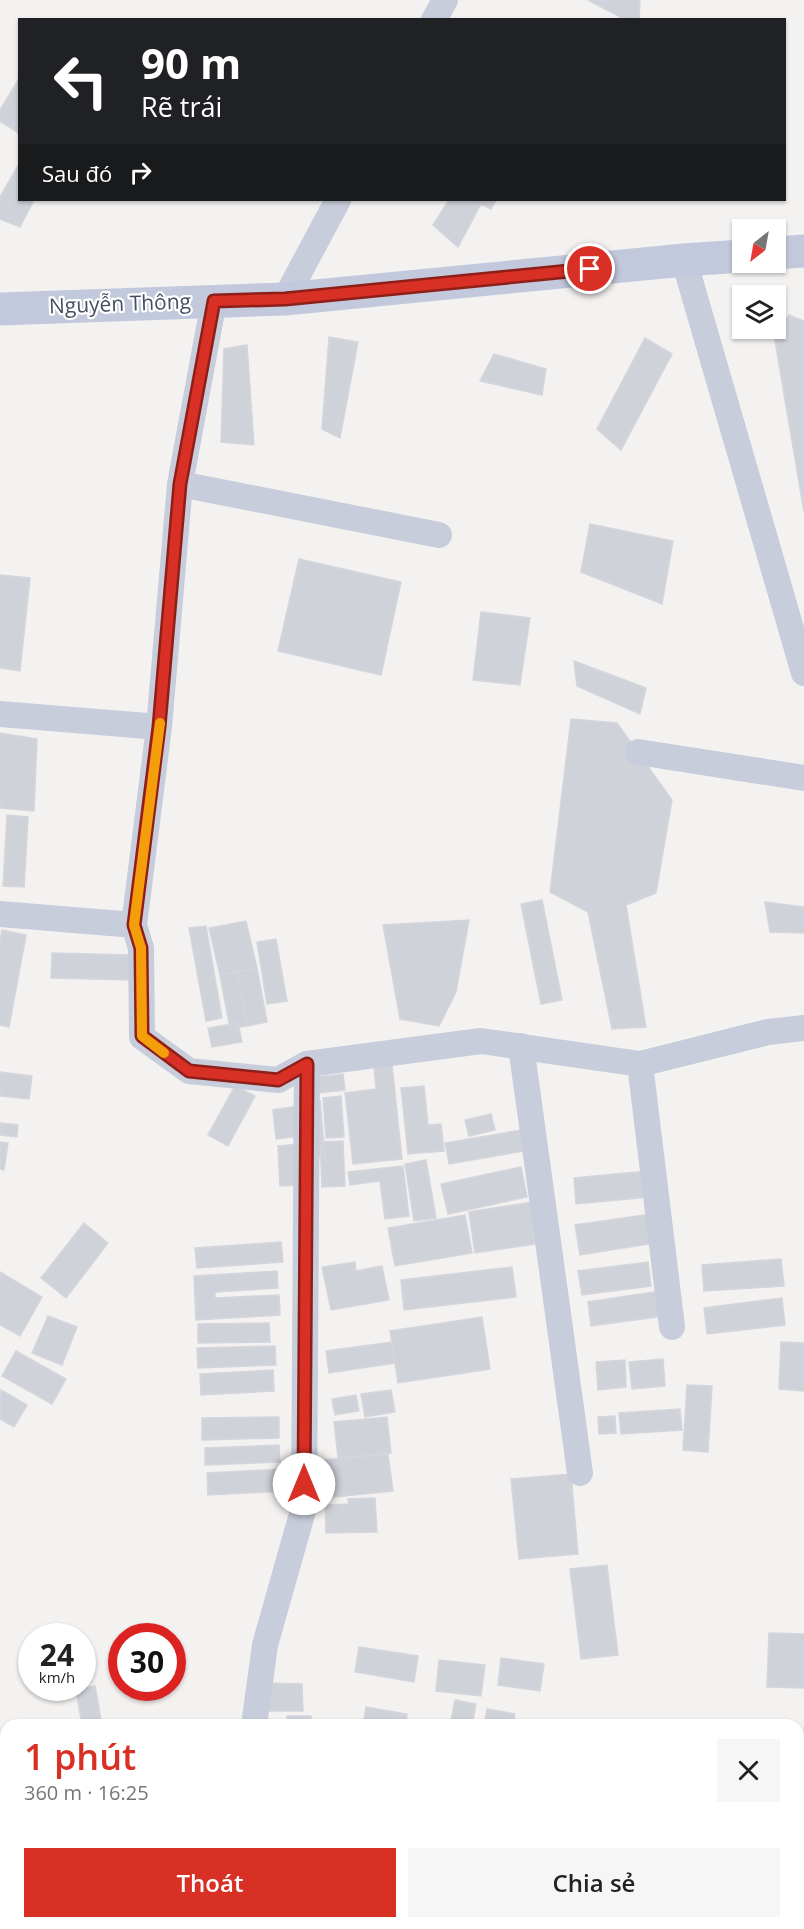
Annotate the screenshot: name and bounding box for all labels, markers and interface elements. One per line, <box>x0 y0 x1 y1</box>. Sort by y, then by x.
text: 90 m <box>141 34 241 91</box>
icon: left <box>42 42 120 120</box>
text: Rẽ trái <box>141 88 222 125</box>
icon: right <box>124 156 157 189</box>
text: Sau đó <box>42 158 112 188</box>
north arrow <box>732 219 786 273</box>
map controls <box>732 219 786 339</box>
pin <box>564 243 615 294</box>
icon: arrive <box>573 252 606 285</box>
button: layers <box>732 285 786 339</box>
street label: Nguyễn Thông <box>48 287 191 319</box>
position arrow <box>272 1452 336 1516</box>
speed limit sign: 30 <box>108 1623 186 1701</box>
text: 24 <box>40 1634 74 1675</box>
text: km/h <box>39 1667 75 1687</box>
text: 1 phút <box>24 1732 136 1781</box>
button: close <box>717 1739 780 1802</box>
text: 360 m · 16:25 <box>24 1779 149 1806</box>
button: Thoát <box>24 1848 396 1917</box>
button: Chia sẻ <box>408 1848 780 1917</box>

